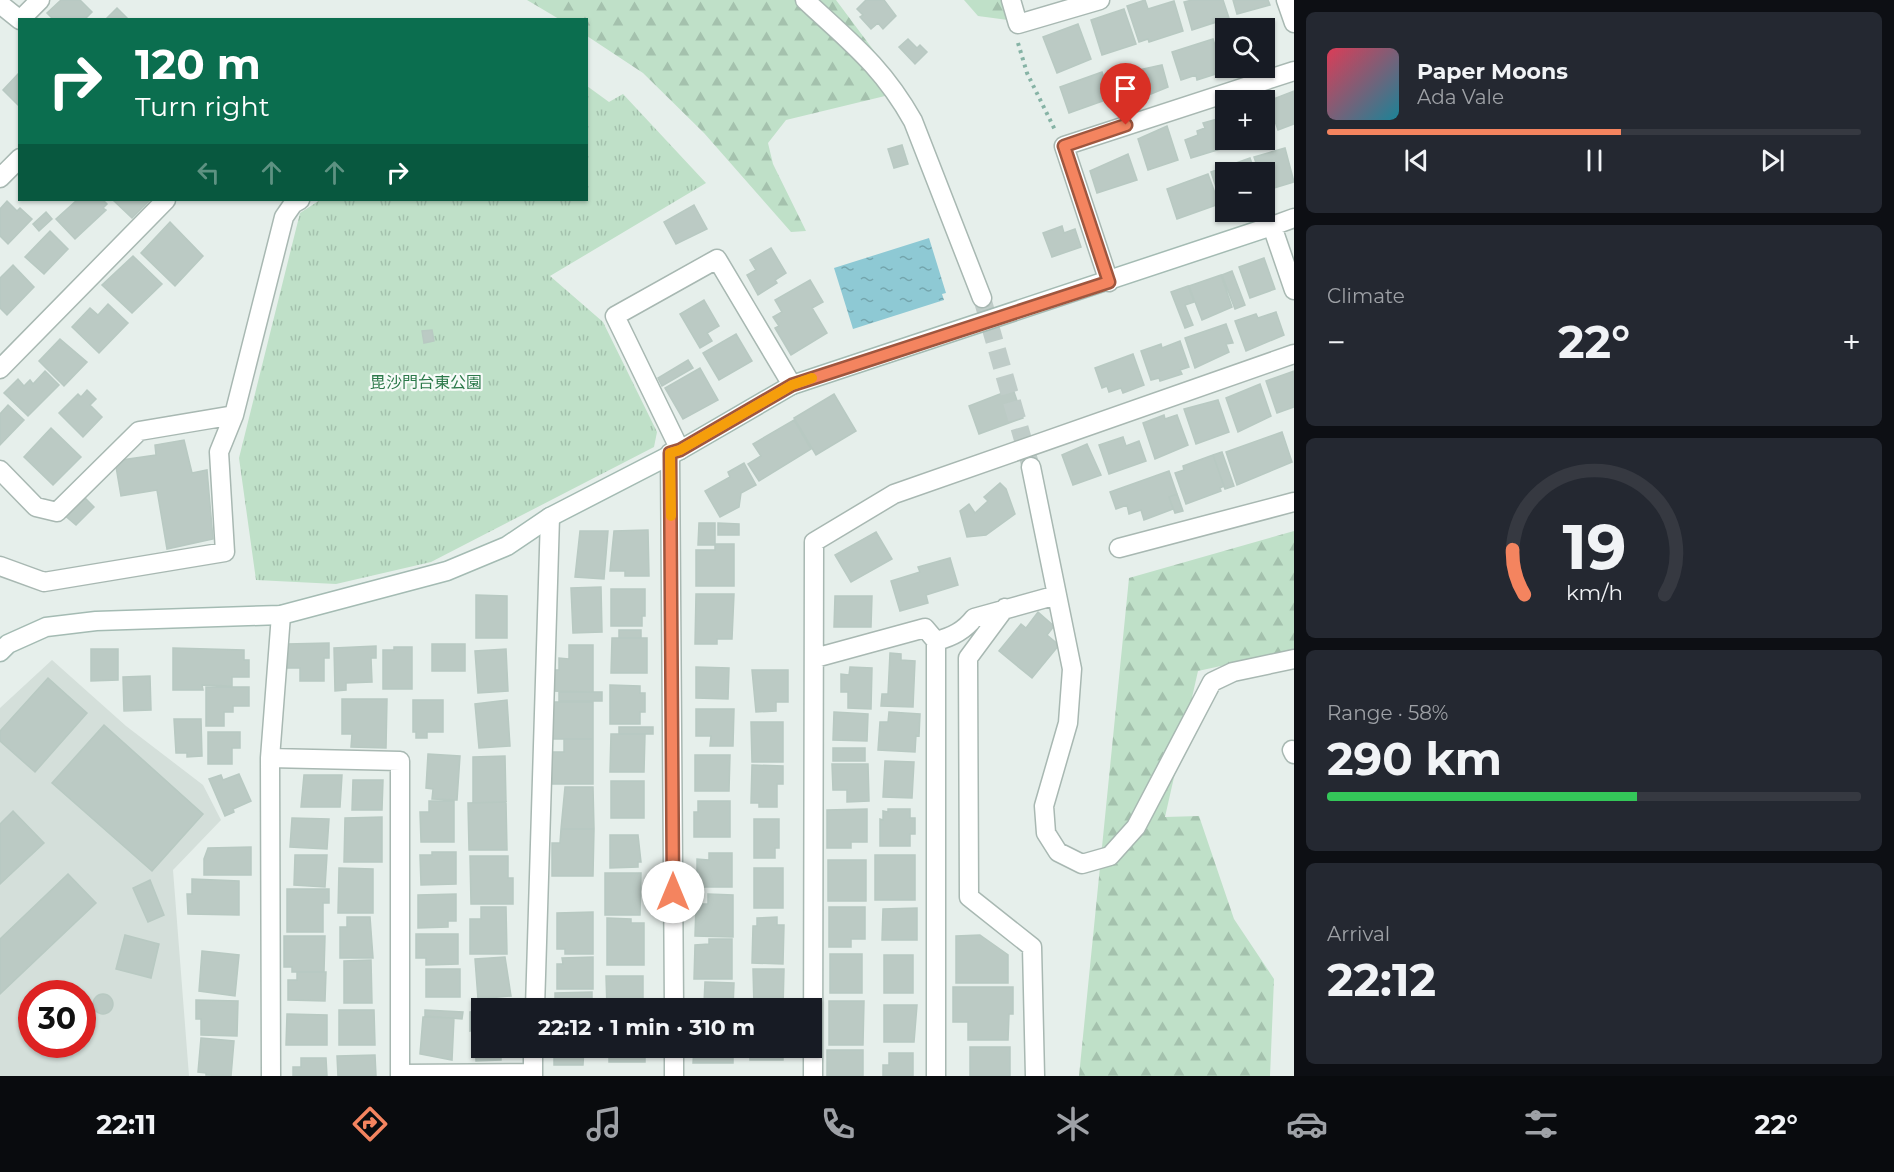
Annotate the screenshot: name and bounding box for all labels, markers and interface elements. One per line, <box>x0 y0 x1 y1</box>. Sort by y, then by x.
map controls <box>1215 18 1275 222</box>
button: search <box>1215 18 1275 78</box>
text: 120 m <box>135 38 261 90</box>
icon: right <box>36 42 114 120</box>
text: Paper Moons <box>1417 58 1568 85</box>
pin <box>1100 63 1151 125</box>
icon: arrive <box>1109 72 1142 105</box>
text: Ada Vale <box>1417 85 1504 109</box>
text: Turn right <box>135 90 270 123</box>
button: + <box>1215 90 1275 150</box>
icon: previous <box>1400 144 1433 177</box>
icon: pause <box>1578 144 1611 177</box>
icon: next <box>1756 144 1789 177</box>
icon: left <box>192 156 225 189</box>
icon: ahead <box>255 156 288 189</box>
icon: ahead <box>318 156 351 189</box>
icon: right <box>381 156 414 189</box>
button: − <box>1215 162 1275 222</box>
text: Climate <box>1327 284 1405 308</box>
text: 22° <box>1558 314 1630 369</box>
text: − <box>1327 322 1346 362</box>
text: + <box>1842 322 1861 362</box>
park label: 毘沙門台東公園 <box>370 373 482 392</box>
text: 19 <box>1562 509 1626 585</box>
text: km/h <box>1565 579 1623 605</box>
text: Range · 58% <box>1327 701 1448 725</box>
text: 290 km <box>1327 731 1502 786</box>
position arrow <box>641 860 705 924</box>
text: Arrival <box>1327 922 1390 946</box>
text: 22:12 <box>1327 952 1436 1007</box>
speed limit sign: 30 <box>18 980 96 1058</box>
text: 22:12 · 1 min · 310 m <box>538 1014 755 1041</box>
icon: directions <box>349 1103 391 1145</box>
icon: music <box>583 1103 625 1145</box>
icon: phone <box>817 1103 859 1145</box>
icon: climate <box>1052 1103 1094 1145</box>
icon: car <box>1286 1103 1328 1145</box>
icon: filters <box>1520 1103 1562 1145</box>
text: 22:11 <box>96 1108 156 1141</box>
text: 22° <box>1755 1108 1798 1141</box>

